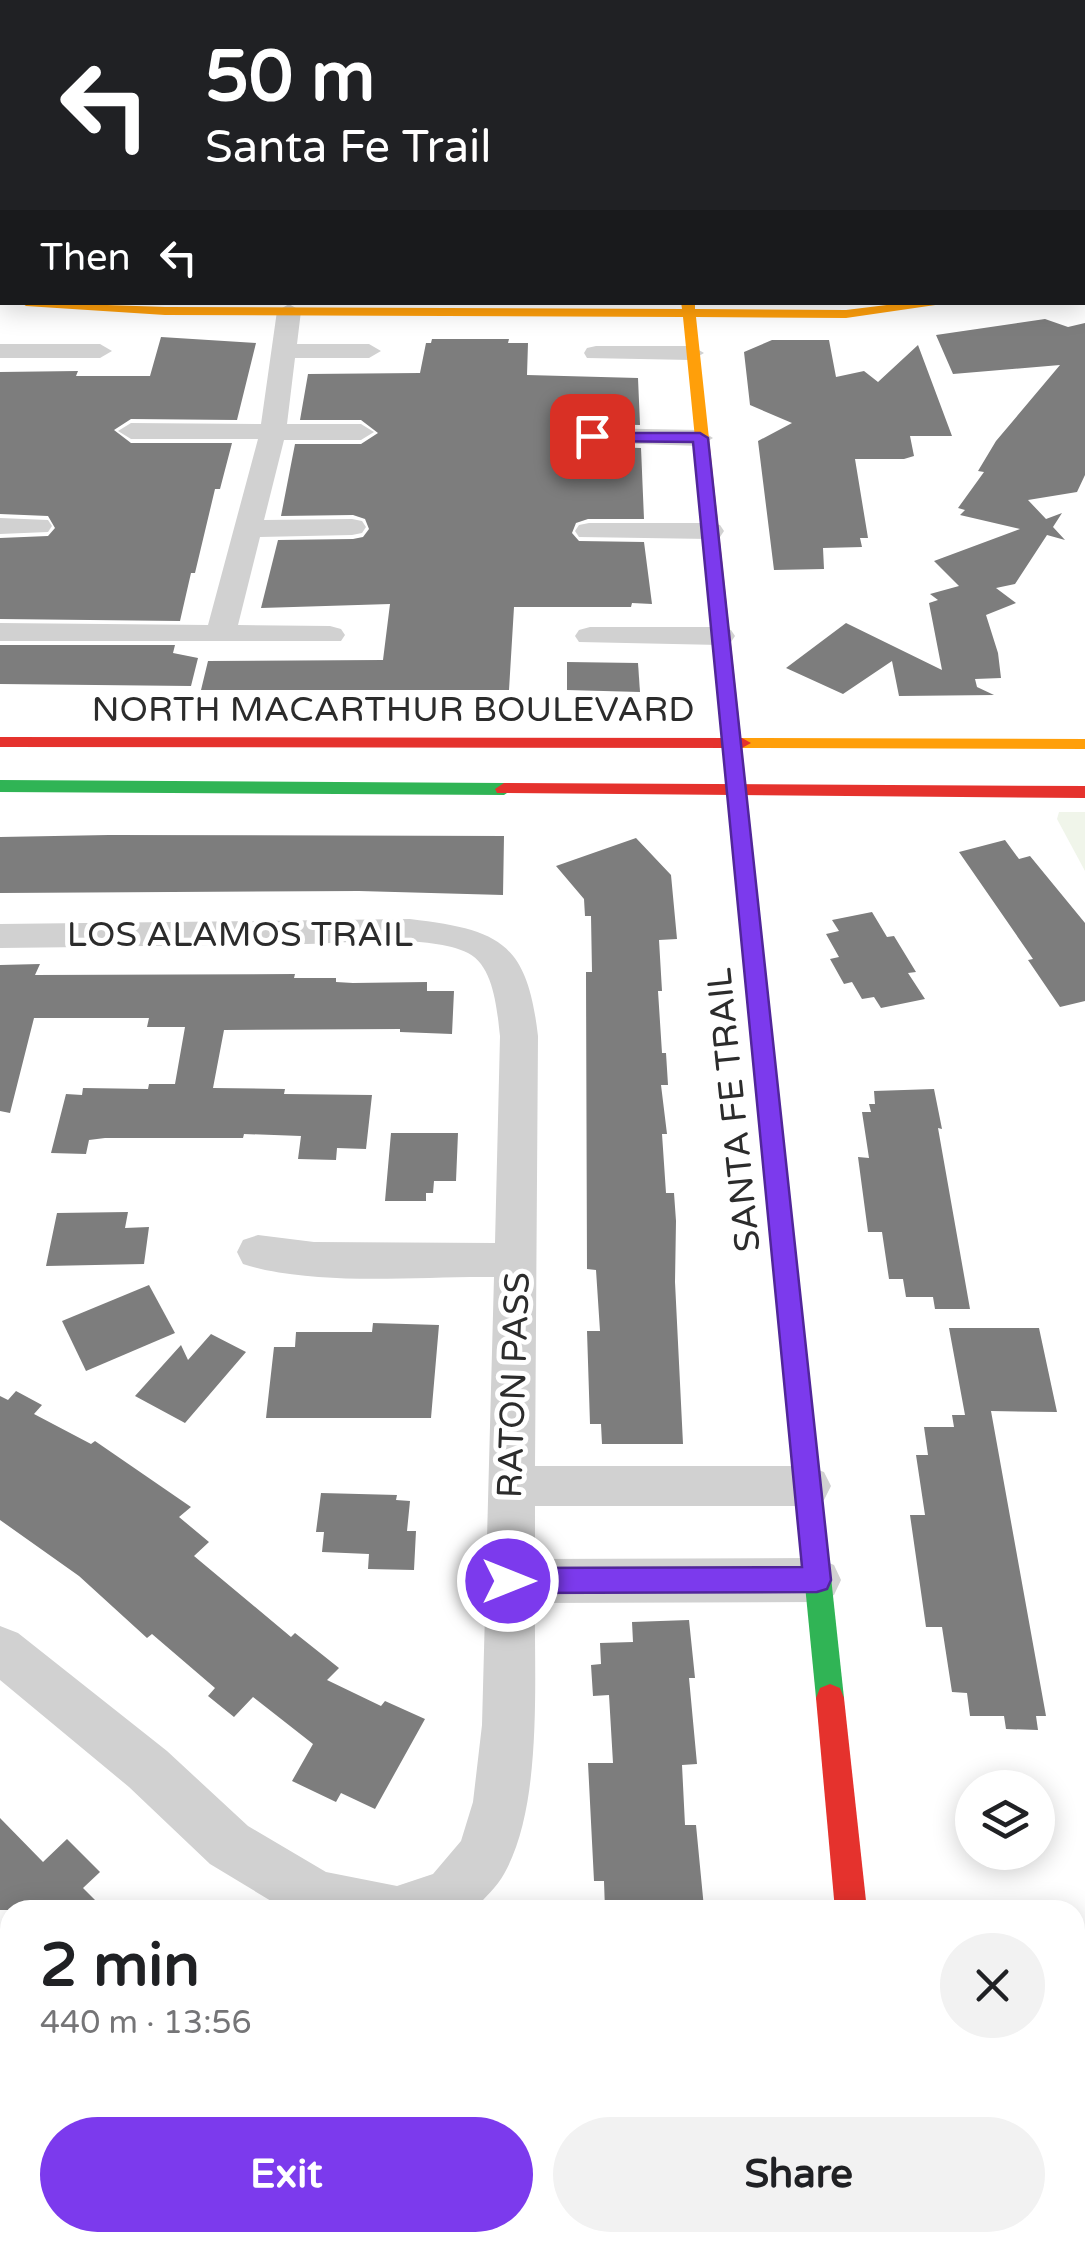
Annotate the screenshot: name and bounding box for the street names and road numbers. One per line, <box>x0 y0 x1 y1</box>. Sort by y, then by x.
street label: NORTH MACARTHUR BOULEVARD <box>91 689 695 731</box>
street label: LOS ALAMOS TRAIL <box>67 914 413 956</box>
street label: SANTA FE TRAIL <box>698 966 770 1254</box>
street label: RATON PASS <box>489 1271 539 1499</box>

